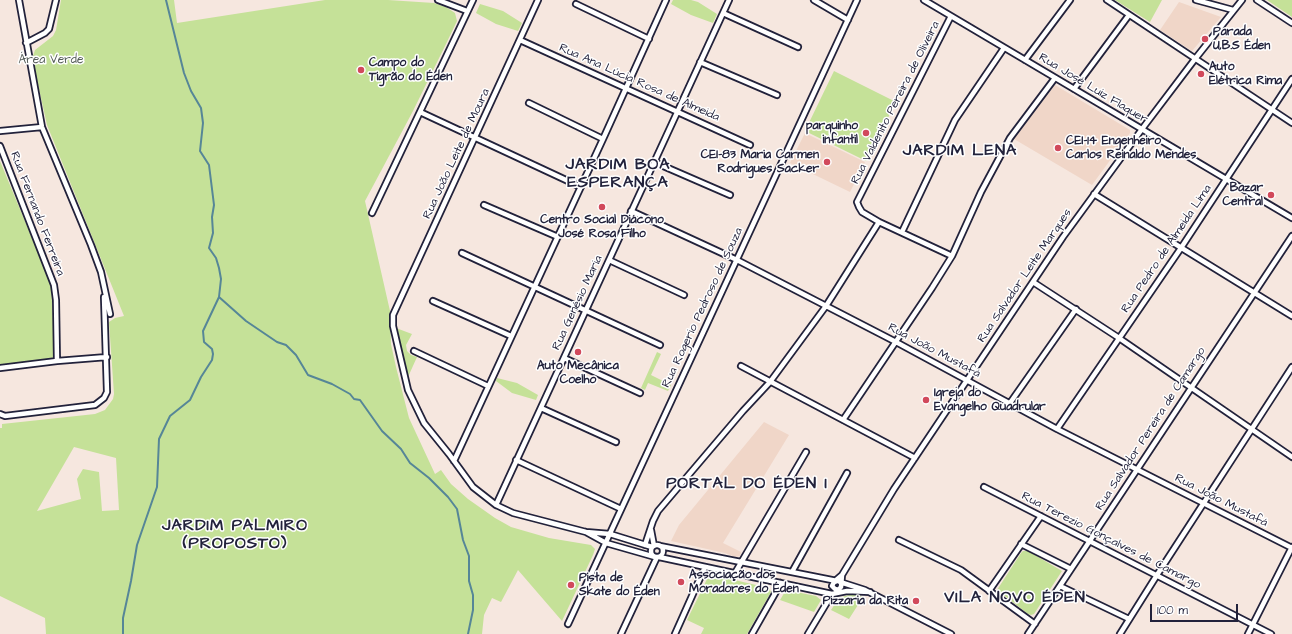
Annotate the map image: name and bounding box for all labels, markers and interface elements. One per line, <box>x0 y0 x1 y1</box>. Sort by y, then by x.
street label: Rua Valdenito Pereira de Oliveira <box>848 19 944 187</box>
place label: Parada U,B.S Éden <box>1213 25 1270 53</box>
marker: Parada U,B.S Éden <box>1200 34 1210 44</box>
street label: Rua Ana Lúcia Rosa de Almeida <box>557 41 721 125</box>
street label: Rua José Luiz Flaquer <box>1036 51 1150 127</box>
park label: Área Verde <box>19 53 83 67</box>
place label: Campo do Tigrão do Éden <box>369 56 452 84</box>
place label: Auto Elétrica Rima <box>1209 60 1282 88</box>
marker: Campo do Tigrão do Éden <box>356 65 366 75</box>
marker: Auto Elétrica Rima <box>1196 69 1206 79</box>
street label: Rua João Leite de Moura <box>420 87 494 221</box>
place label: parquinho infantil <box>806 119 858 147</box>
marker: parquinho infantil <box>861 128 871 138</box>
place label: CEI-14 Engenheiro Carlos Reinaldo Mendes <box>1066 134 1196 162</box>
district label: JARDIM LENA <box>903 142 1017 162</box>
marker: CEI-14 Engenheiro Carlos Reinaldo Mendes <box>1053 143 1063 153</box>
place label: CEI-83 Maria Carmen Rodrigues Sacker <box>701 148 819 176</box>
street label: Rua Fernando Ferreira <box>7 150 67 278</box>
district label: JARDIM BOA ESPERANÇA <box>566 156 670 194</box>
marker: CEI-83 Maria Carmen Rodrigues Sacker <box>822 157 832 167</box>
place label: Bazar Central <box>1223 181 1263 209</box>
street label: Rua Pedro de Almeida Lima <box>1119 182 1215 316</box>
marker: Bazar Central <box>1266 190 1276 200</box>
marker: Centro Social Diácono José Rosa Filho <box>597 202 607 212</box>
street label: Rua Salvador Leite Marques <box>975 206 1075 346</box>
place label: Centro Social Diácono José Rosa Filho <box>540 213 664 241</box>
street label: Rua Rogerio Pedroso de Souza <box>660 226 746 390</box>
street label: Rua Genésio Maria <box>550 253 606 353</box>
street label: Rua João Mustafá <box>885 321 983 381</box>
street label: Rua Salvador Pereira de Camargo <box>1093 345 1209 513</box>
marker: Auto Mecânica Coelho <box>573 347 583 357</box>
place label: Auto Mecânica Coelho <box>537 359 619 387</box>
place label: Igreja do Evangelho Quadrular <box>934 386 1046 414</box>
marker: Igreja do Evangelho Quadrular <box>921 395 931 405</box>
street label: Rua João Mustafá <box>1172 471 1270 531</box>
district label: PORTAL DO ÉDEN I <box>666 475 828 495</box>
street label: Rua Terezio Gonçalves de Camargo <box>1019 489 1203 593</box>
district label: JARDIM PALMIRO (PROPOSTO) <box>162 517 308 555</box>
place label: Associação dos Moradores do Éden <box>689 568 799 596</box>
place label: Pista de Skate do Éden <box>579 571 660 599</box>
marker: Associação dos Moradores do Éden <box>676 577 686 587</box>
marker: Pista de Skate do Éden <box>566 580 576 590</box>
district label: VILA NOVO ÉDEN <box>944 589 1086 609</box>
place label: Pizzaria da Rita <box>823 594 908 608</box>
marker: Pizzaria da Rita <box>911 596 921 606</box>
scale bar <box>1152 596 1240 622</box>
text: 100 m <box>1157 602 1188 619</box>

